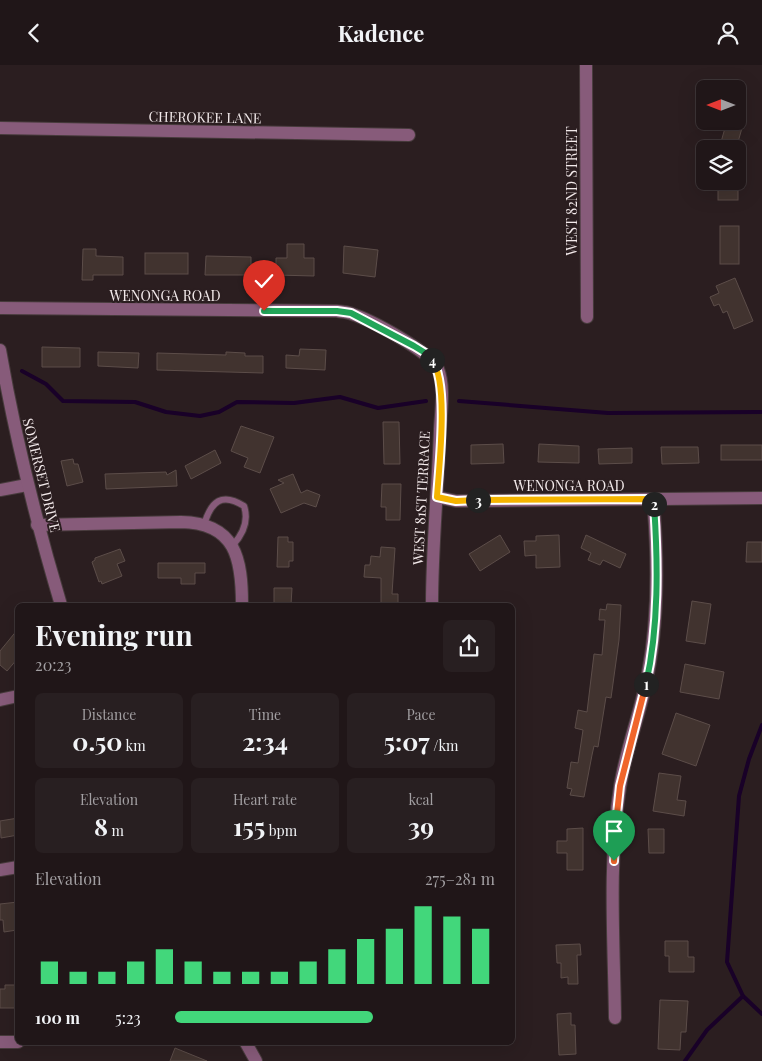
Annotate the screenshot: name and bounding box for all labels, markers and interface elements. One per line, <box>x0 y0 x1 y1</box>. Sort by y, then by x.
text: Kadence <box>338 18 424 48</box>
icon: back <box>20 19 48 47</box>
icon: person <box>714 19 742 47</box>
north arrow <box>696 80 746 130</box>
map controls <box>696 80 746 190</box>
street label: CHEROKEE LANE <box>148 107 262 127</box>
street label: WEST 82ND STREET <box>562 126 581 257</box>
button: layers <box>696 140 746 190</box>
pin <box>243 260 285 311</box>
icon: check <box>250 267 278 295</box>
street label: WENONGA ROAD <box>108 286 221 305</box>
pin: 4 <box>420 347 444 373</box>
text: 4 <box>429 351 436 370</box>
street label: SOMERSET DRIVE <box>19 416 65 534</box>
street label: WEST 81ST TERRACE <box>408 430 434 567</box>
street label: WENONGA ROAD <box>512 476 625 495</box>
pin: 3 <box>466 487 490 513</box>
text: 3 <box>475 491 482 510</box>
pin: 2 <box>642 491 666 517</box>
text: 2 <box>651 495 658 514</box>
text: Evening run <box>35 616 193 653</box>
button: share <box>443 620 495 672</box>
text: 20:23 <box>35 654 71 675</box>
pin: 1 <box>634 671 658 697</box>
text: 1 <box>644 675 649 694</box>
text: Distance <box>82 705 136 724</box>
text: Time <box>249 705 281 724</box>
text: Pace <box>407 705 435 724</box>
text: 0.50 <box>72 724 122 757</box>
text: 2:34 <box>242 724 288 757</box>
text: 5:07 <box>383 724 430 757</box>
text: km <box>122 736 146 755</box>
text: /km <box>430 736 459 755</box>
text: Elevation <box>80 790 138 809</box>
text: Heart rate <box>233 790 297 809</box>
text: kcal <box>408 790 434 809</box>
text: 8 <box>94 809 108 842</box>
text: 155 <box>233 809 265 842</box>
text: 39 <box>408 809 434 842</box>
pin <box>593 810 635 861</box>
icon: arrive <box>600 817 628 845</box>
text: m <box>108 821 124 840</box>
text: bpm <box>265 821 297 840</box>
text: Elevation <box>35 868 102 889</box>
text: 275–281 m <box>425 868 495 889</box>
text: 100 m <box>35 1007 80 1028</box>
text: 5:23 <box>115 1007 141 1028</box>

